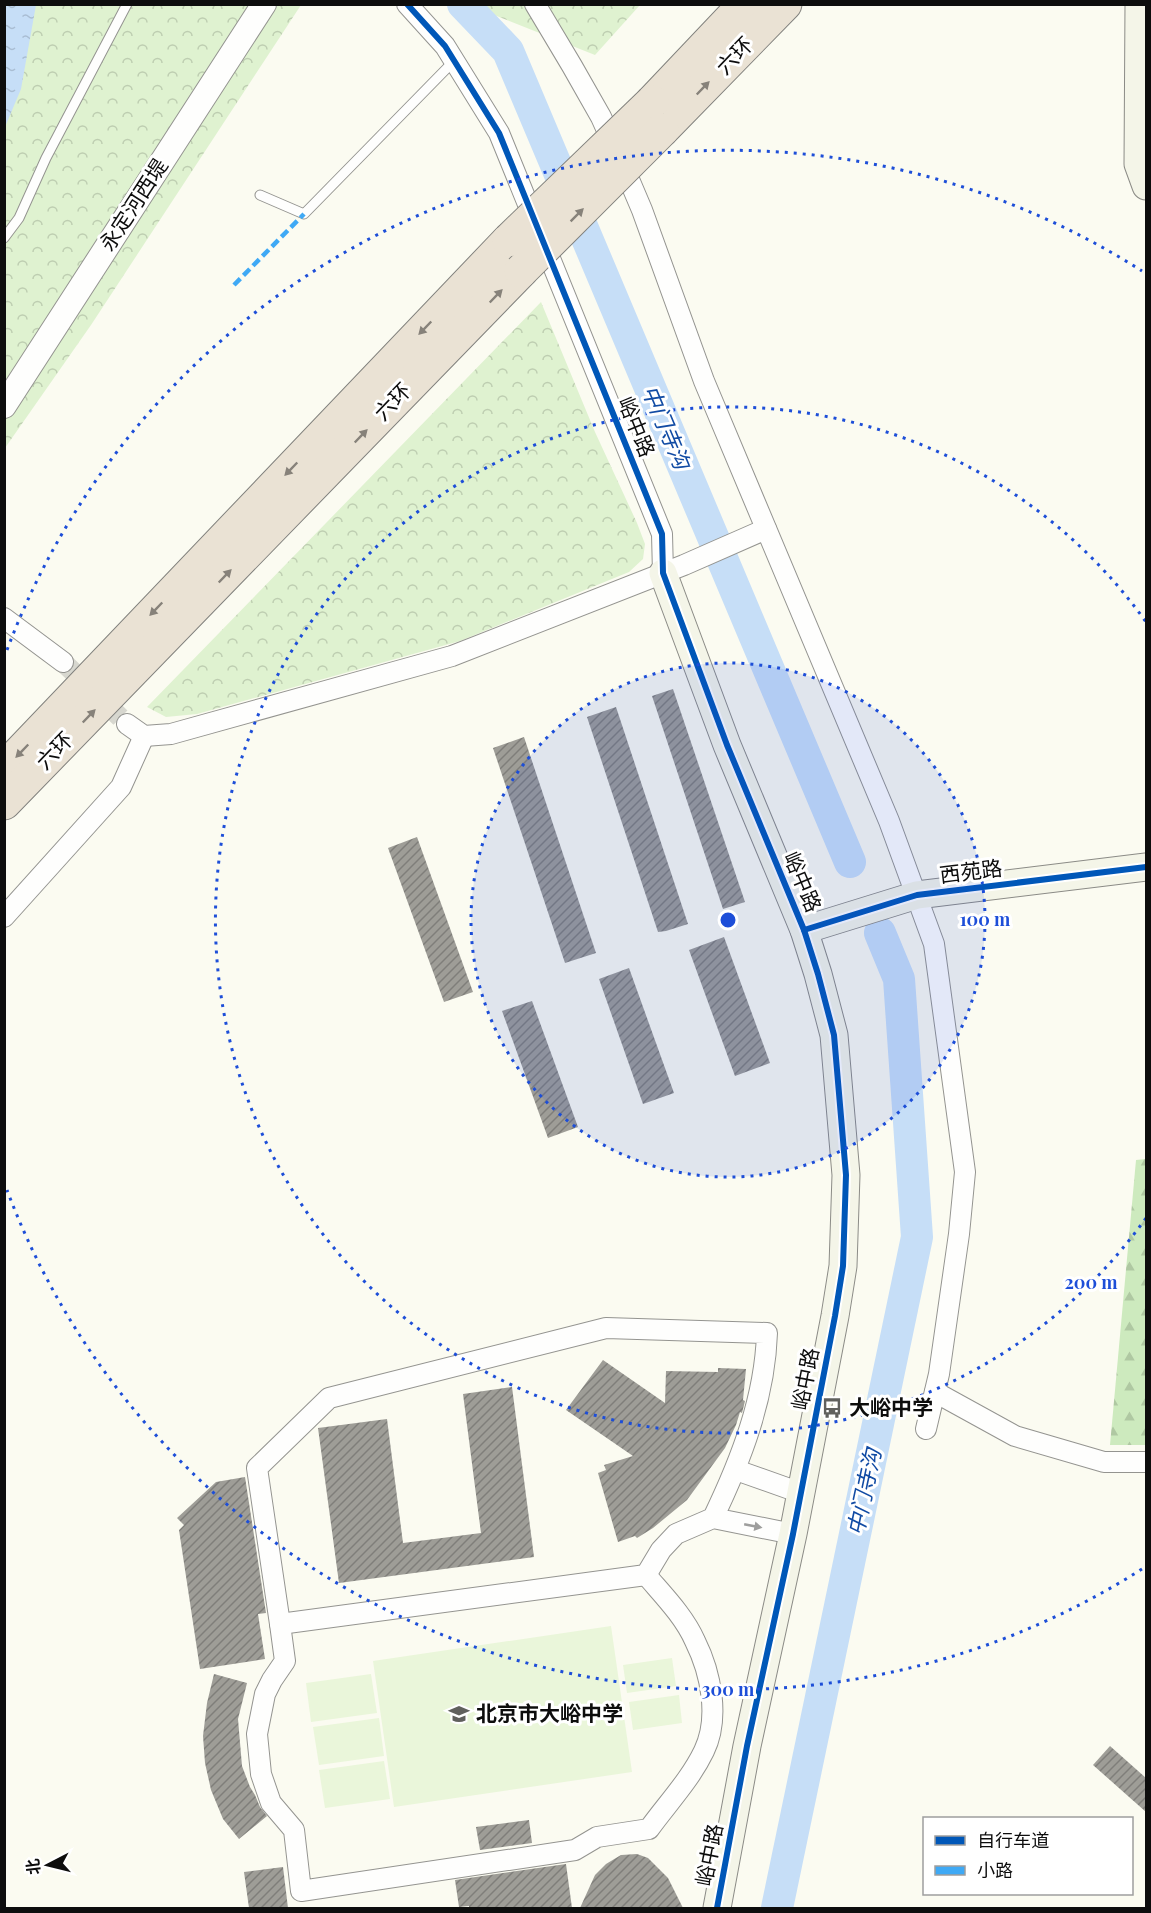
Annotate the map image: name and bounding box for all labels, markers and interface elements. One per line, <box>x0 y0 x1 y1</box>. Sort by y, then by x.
street label: 六环 <box>709 30 758 79</box>
one-way arrow <box>696 81 710 95</box>
street label: 永定河西堤 <box>92 152 173 256</box>
one-way arrow <box>570 208 584 222</box>
one-way arrow <box>489 289 503 303</box>
one-way arrow <box>419 320 433 334</box>
street label: 六环 <box>367 376 416 425</box>
water label: 中门寺沟 <box>636 380 699 475</box>
street label: 峪中路 <box>613 392 663 461</box>
one-way arrow <box>353 429 367 443</box>
one-way arrow <box>284 461 298 475</box>
one-way arrow <box>218 568 232 583</box>
one-way arrow <box>149 602 163 617</box>
one-way arrow <box>82 708 96 723</box>
street label: 六环 <box>29 725 78 774</box>
one-way arrow <box>15 743 29 757</box>
street label: 峪中路 <box>779 847 829 916</box>
street label: 西苑路 <box>938 852 1004 888</box>
text: 100 m <box>960 907 1011 931</box>
centre of rings <box>718 910 738 930</box>
text: 200 m <box>1064 1270 1118 1294</box>
street label: 峪中路 <box>784 1345 824 1412</box>
place label: 大峪中学 <box>849 1392 933 1420</box>
bus stop icon: 大峪中学 <box>820 1396 844 1420</box>
water label: 中门寺沟 <box>839 1444 887 1538</box>
one-way arrow <box>744 1522 763 1531</box>
text: 300 m <box>702 1677 755 1701</box>
place label: 北京市大峪中学 <box>476 1698 623 1726</box>
school or university icon: 北京市大峪中学 <box>447 1702 471 1726</box>
legend <box>923 1817 1133 1895</box>
street label: 峪中路 <box>688 1821 728 1888</box>
text: 自行车道 <box>977 1828 1049 1852</box>
north arrow <box>18 1835 78 1895</box>
text: 北 <box>21 1858 44 1876</box>
text: 小路 <box>977 1858 1013 1882</box>

